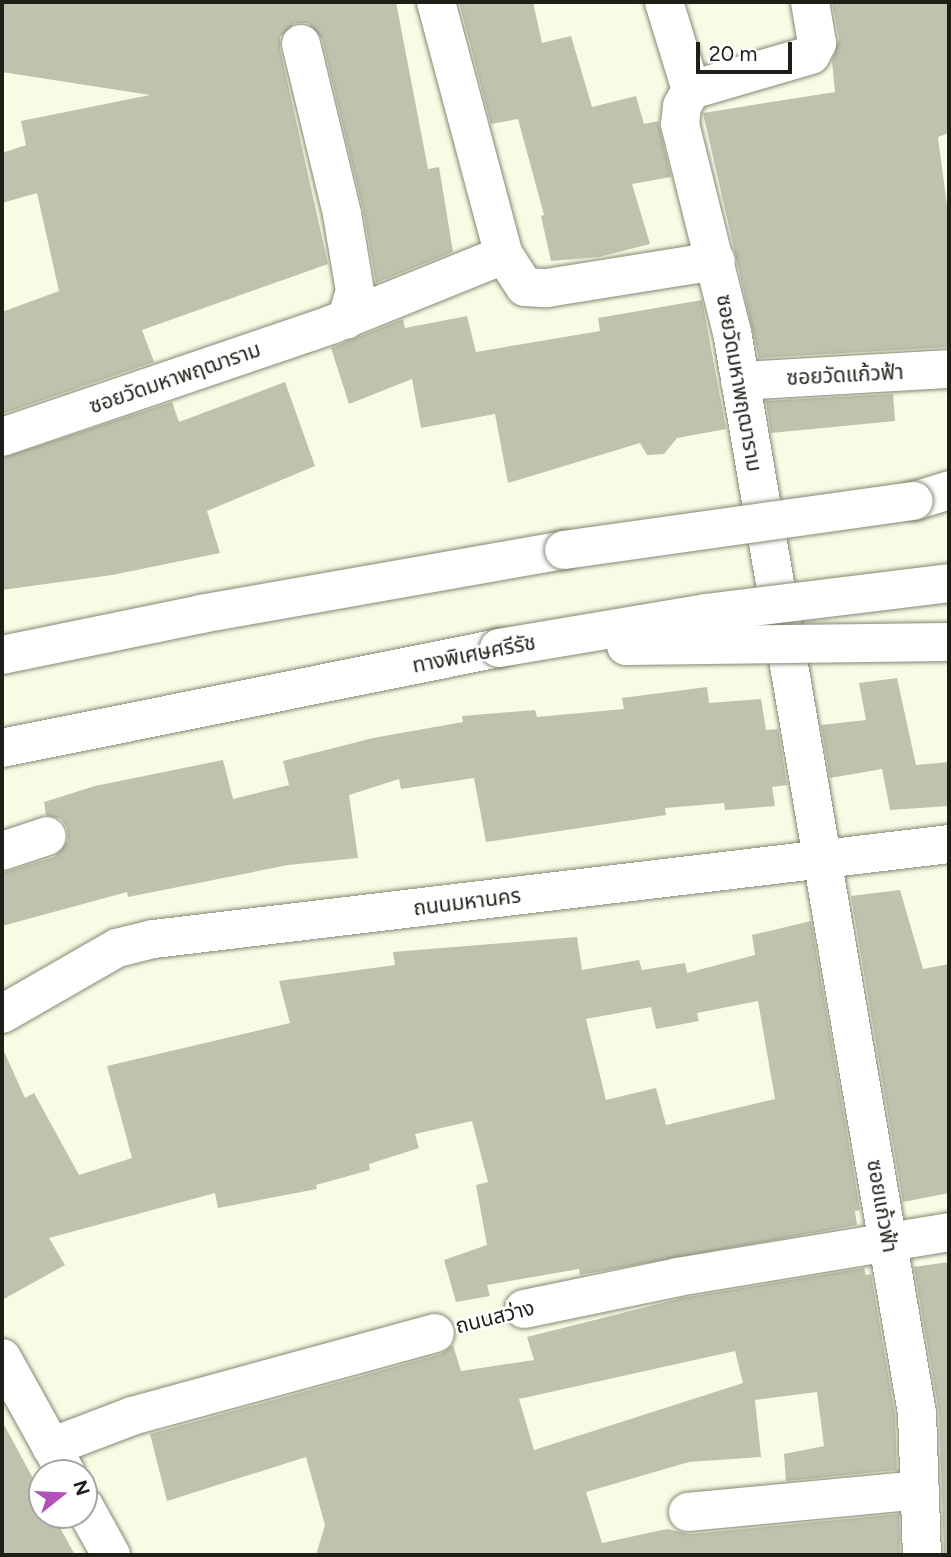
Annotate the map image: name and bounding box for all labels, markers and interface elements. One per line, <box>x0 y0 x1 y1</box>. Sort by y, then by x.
scale bar <box>699 28 795 72</box>
text: 20 m <box>709 41 757 66</box>
street label: ซอยวัดมหาพฤฒาราม <box>711 292 767 474</box>
street label: ซอยวัดมหาพฤฒาราม <box>86 337 264 419</box>
street label: ซอยวัดแก้วฟ้า <box>786 359 904 391</box>
street label: ทางพิเศษศรีรัช <box>410 630 538 678</box>
street label: ถนนมหานคร <box>412 883 522 921</box>
street label: ซอยแก้วฟ้า <box>861 1158 903 1254</box>
street label: ถนนสว่าง <box>453 1295 537 1339</box>
north arrow <box>28 1459 98 1529</box>
text: N <box>68 1477 95 1499</box>

